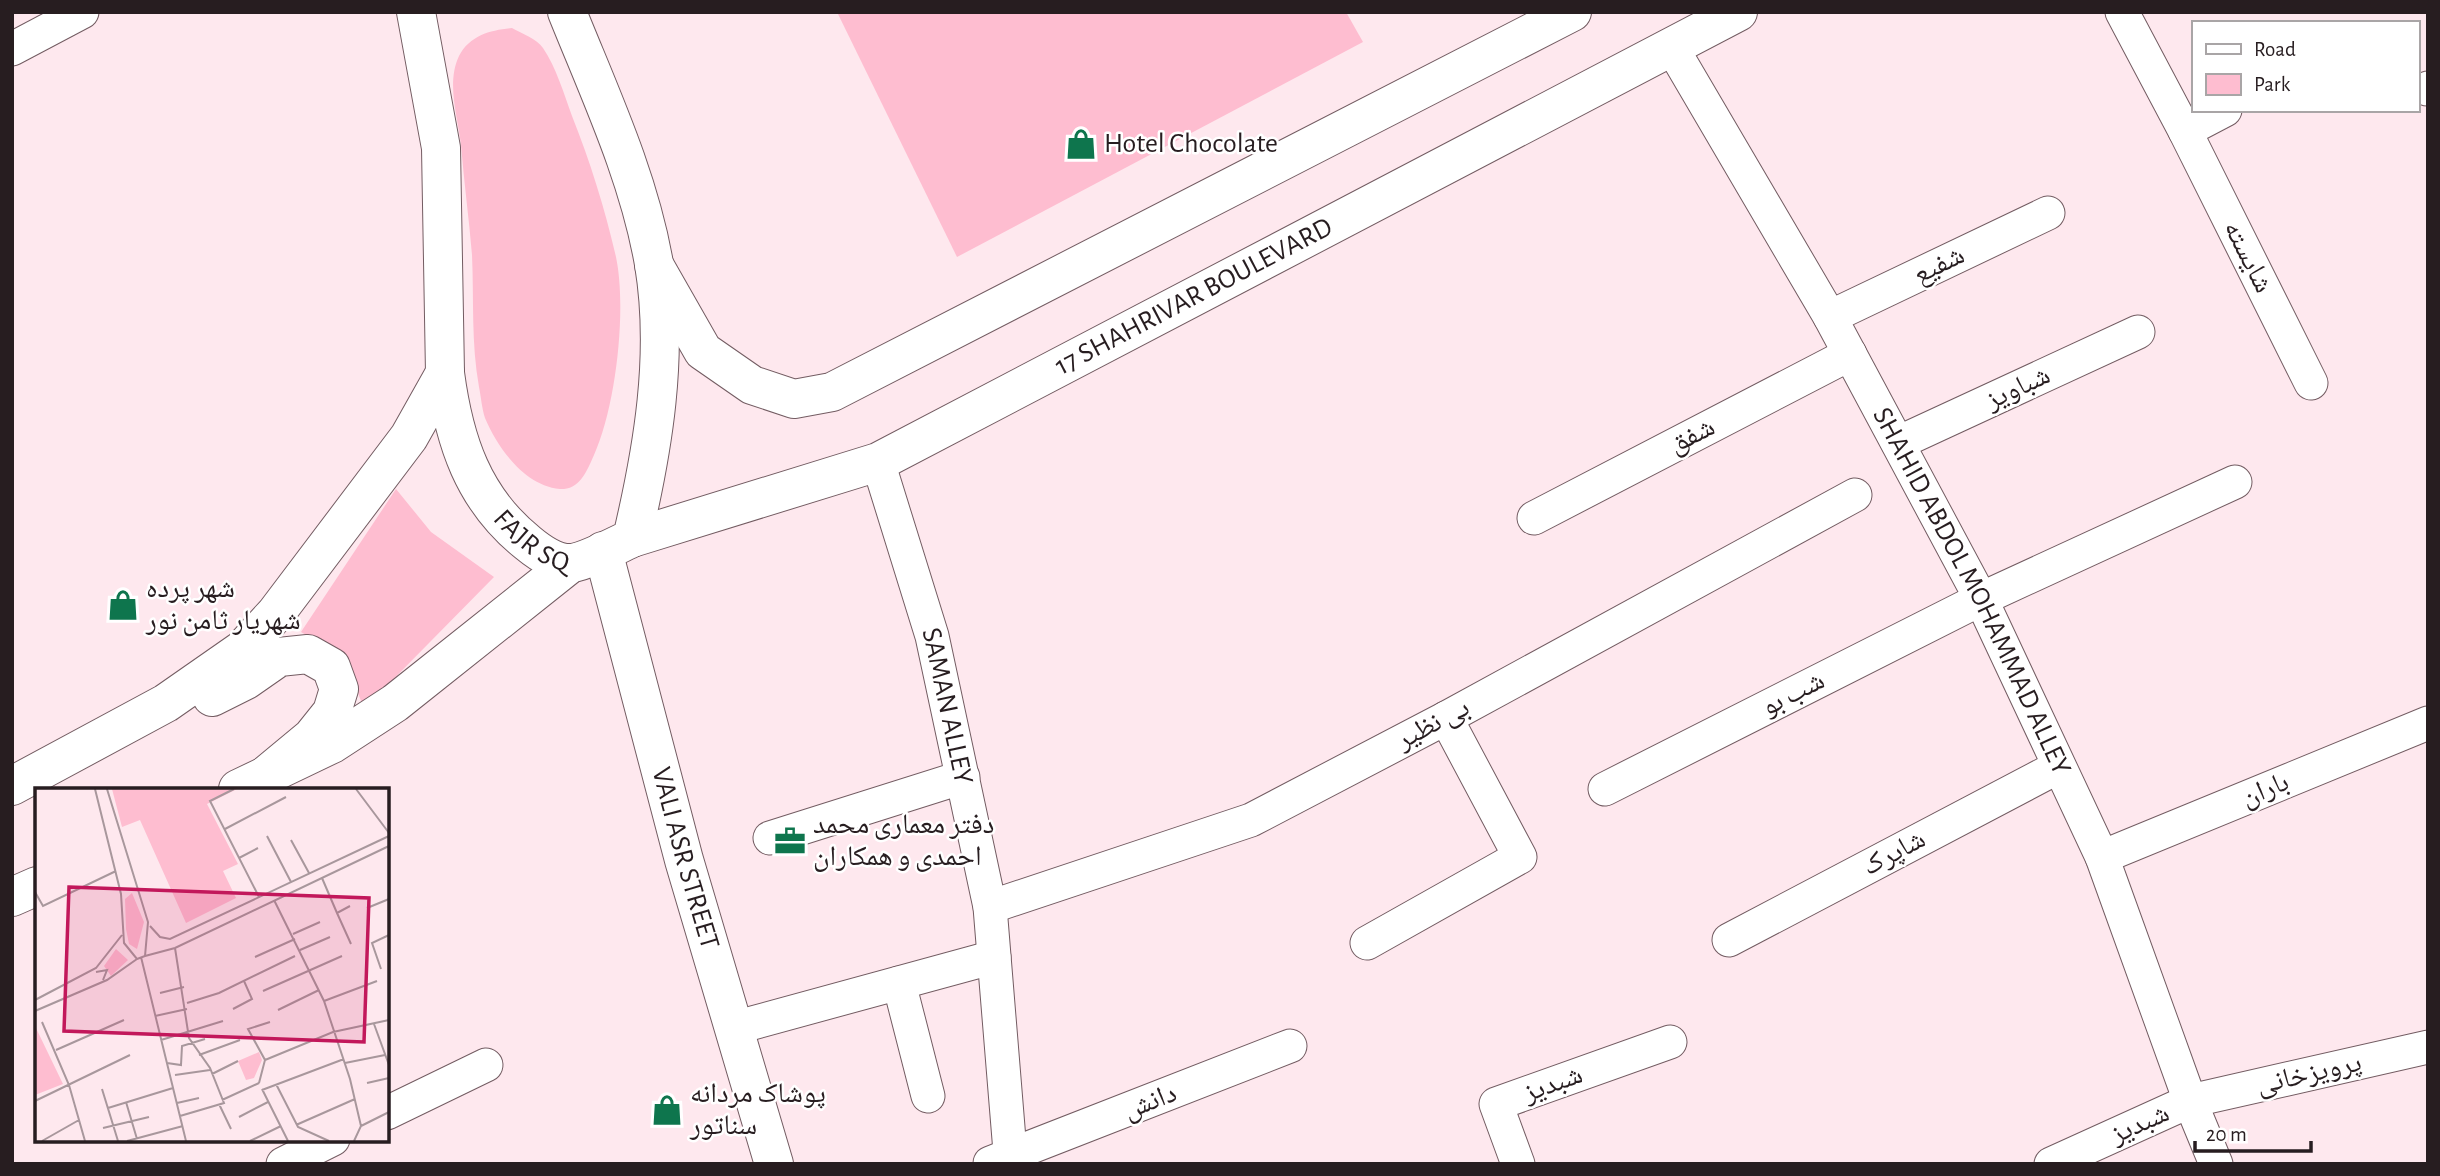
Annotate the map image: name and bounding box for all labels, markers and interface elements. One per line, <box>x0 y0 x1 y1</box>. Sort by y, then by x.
legend <box>2192 21 2419 112</box>
text: Road <box>2254 39 2296 60</box>
text: Park <box>2254 74 2291 95</box>
shop icon: Hotel Chocolate <box>1064 127 1098 161</box>
place label: Hotel Chocolate <box>1104 130 1278 158</box>
street label: 17 SHAHRIVAR BOULEVARD <box>1051 213 1337 381</box>
street label: شایسته <box>2218 217 2278 298</box>
street label: شفیع <box>1909 241 1970 291</box>
street label: شباویز <box>1980 361 2055 416</box>
street label: SHAHID ABDOL MOHAMMAD ALLEY <box>1867 403 2076 780</box>
street label: شفق <box>1665 413 1720 461</box>
street label: FAJR SQ <box>488 505 575 578</box>
place label: شهر پرده شهریار ثامن نور <box>145 575 301 637</box>
shop icon: شهر پرده شهریار ثامن نور <box>106 588 140 622</box>
street label: SAMAN ALLEY <box>916 624 977 787</box>
street label: شب بو <box>1757 666 1829 722</box>
street label: بی نظیر <box>1391 693 1475 757</box>
street label: VALI ASR STREET <box>646 764 724 953</box>
street label: باران <box>2237 768 2293 813</box>
inset map <box>35 788 388 1141</box>
place label: دفتر معماری محمد احمدی و همکاران <box>813 811 994 872</box>
office icon: دفتر معماری محمد احمدی و همکاران <box>773 824 807 858</box>
street label: شاپرک <box>1858 825 1931 882</box>
street label: پرویزخانی <box>2254 1048 2365 1102</box>
street label: شبدیز <box>1519 1060 1587 1108</box>
street label: دانش <box>1120 1079 1181 1127</box>
place label: پوشاک مردانه سناتور <box>689 1080 826 1140</box>
shop icon: پوشاک مردانه سناتور <box>650 1093 684 1127</box>
street label: شبدیز <box>2106 1099 2174 1150</box>
scale bar <box>2195 1110 2310 1154</box>
text: 20 m <box>2206 1124 2247 1145</box>

